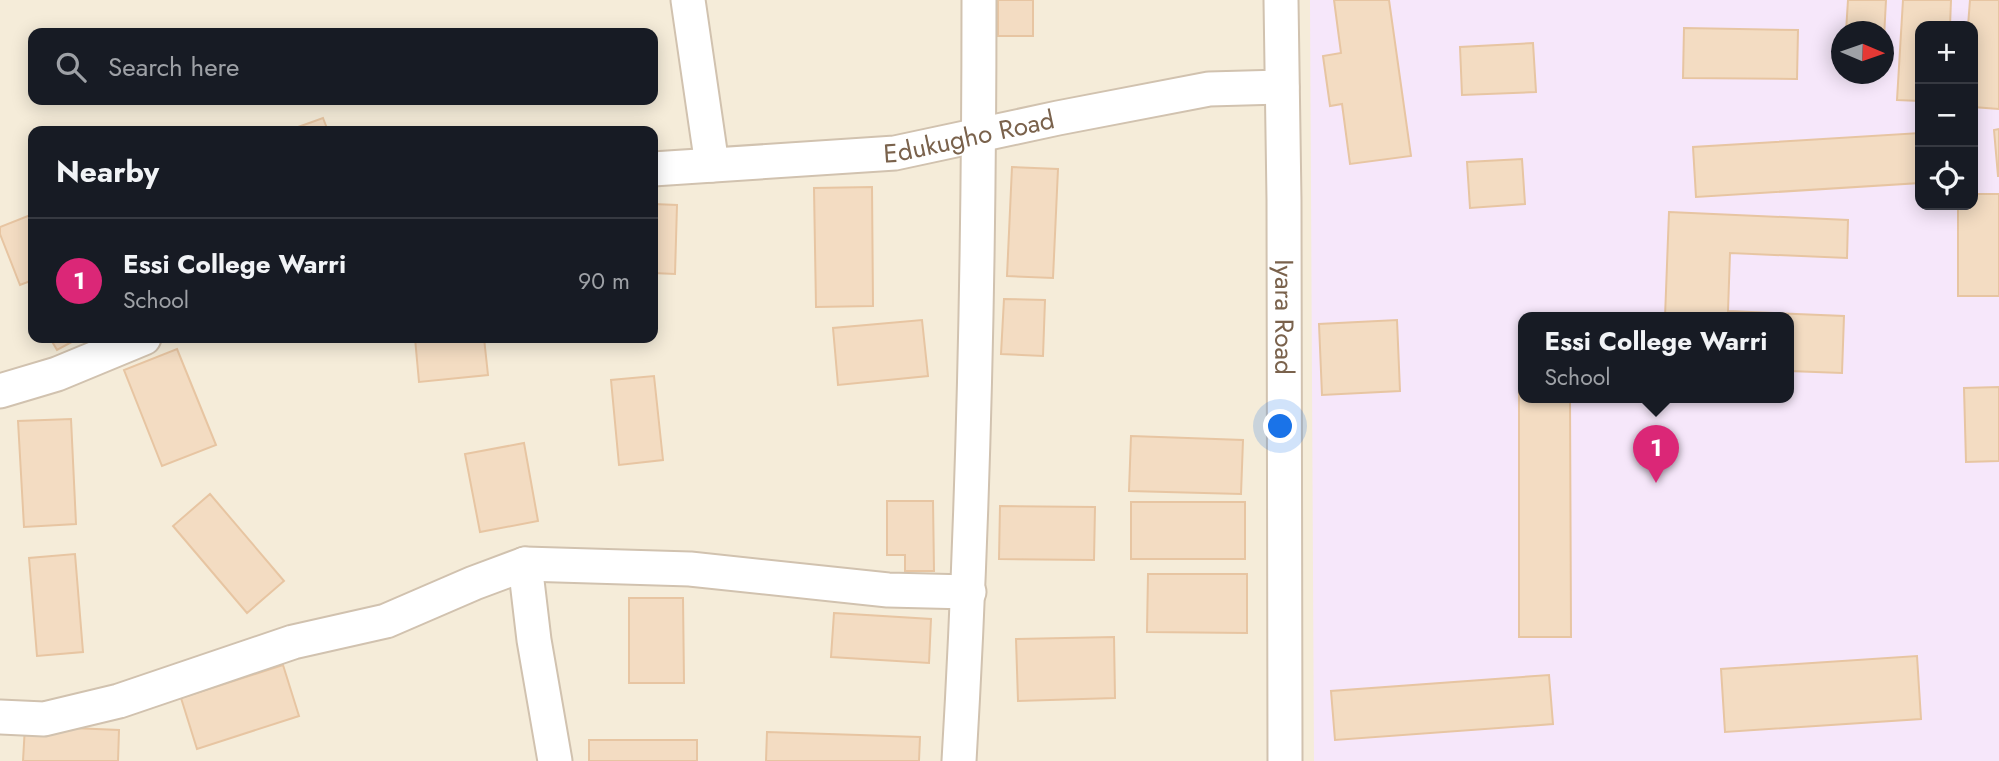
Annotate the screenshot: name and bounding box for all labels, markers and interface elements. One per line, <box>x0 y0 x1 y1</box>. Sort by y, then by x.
north arrow <box>1831 21 1894 84</box>
map controls <box>1915 21 1978 210</box>
button: + <box>1915 21 1978 84</box>
search box <box>28 28 658 105</box>
icon: search <box>52 48 90 86</box>
text: Search here <box>108 48 240 86</box>
button: − <box>1915 84 1978 147</box>
street label: Edukugho Road <box>882 100 1058 173</box>
button: locate <box>1915 147 1978 210</box>
text: Nearby <box>56 150 159 193</box>
text: Essi College Warri <box>123 245 346 283</box>
street label: Iyara Road <box>1265 259 1303 375</box>
text: 1 <box>73 264 85 298</box>
text: 90 m <box>578 264 630 298</box>
text: School <box>123 283 189 317</box>
popup <box>1518 312 1794 403</box>
text: Essi College Warri <box>1544 322 1768 360</box>
text: School <box>1544 360 1611 394</box>
your location <box>1263 409 1297 443</box>
pin: 1 <box>1633 425 1679 483</box>

